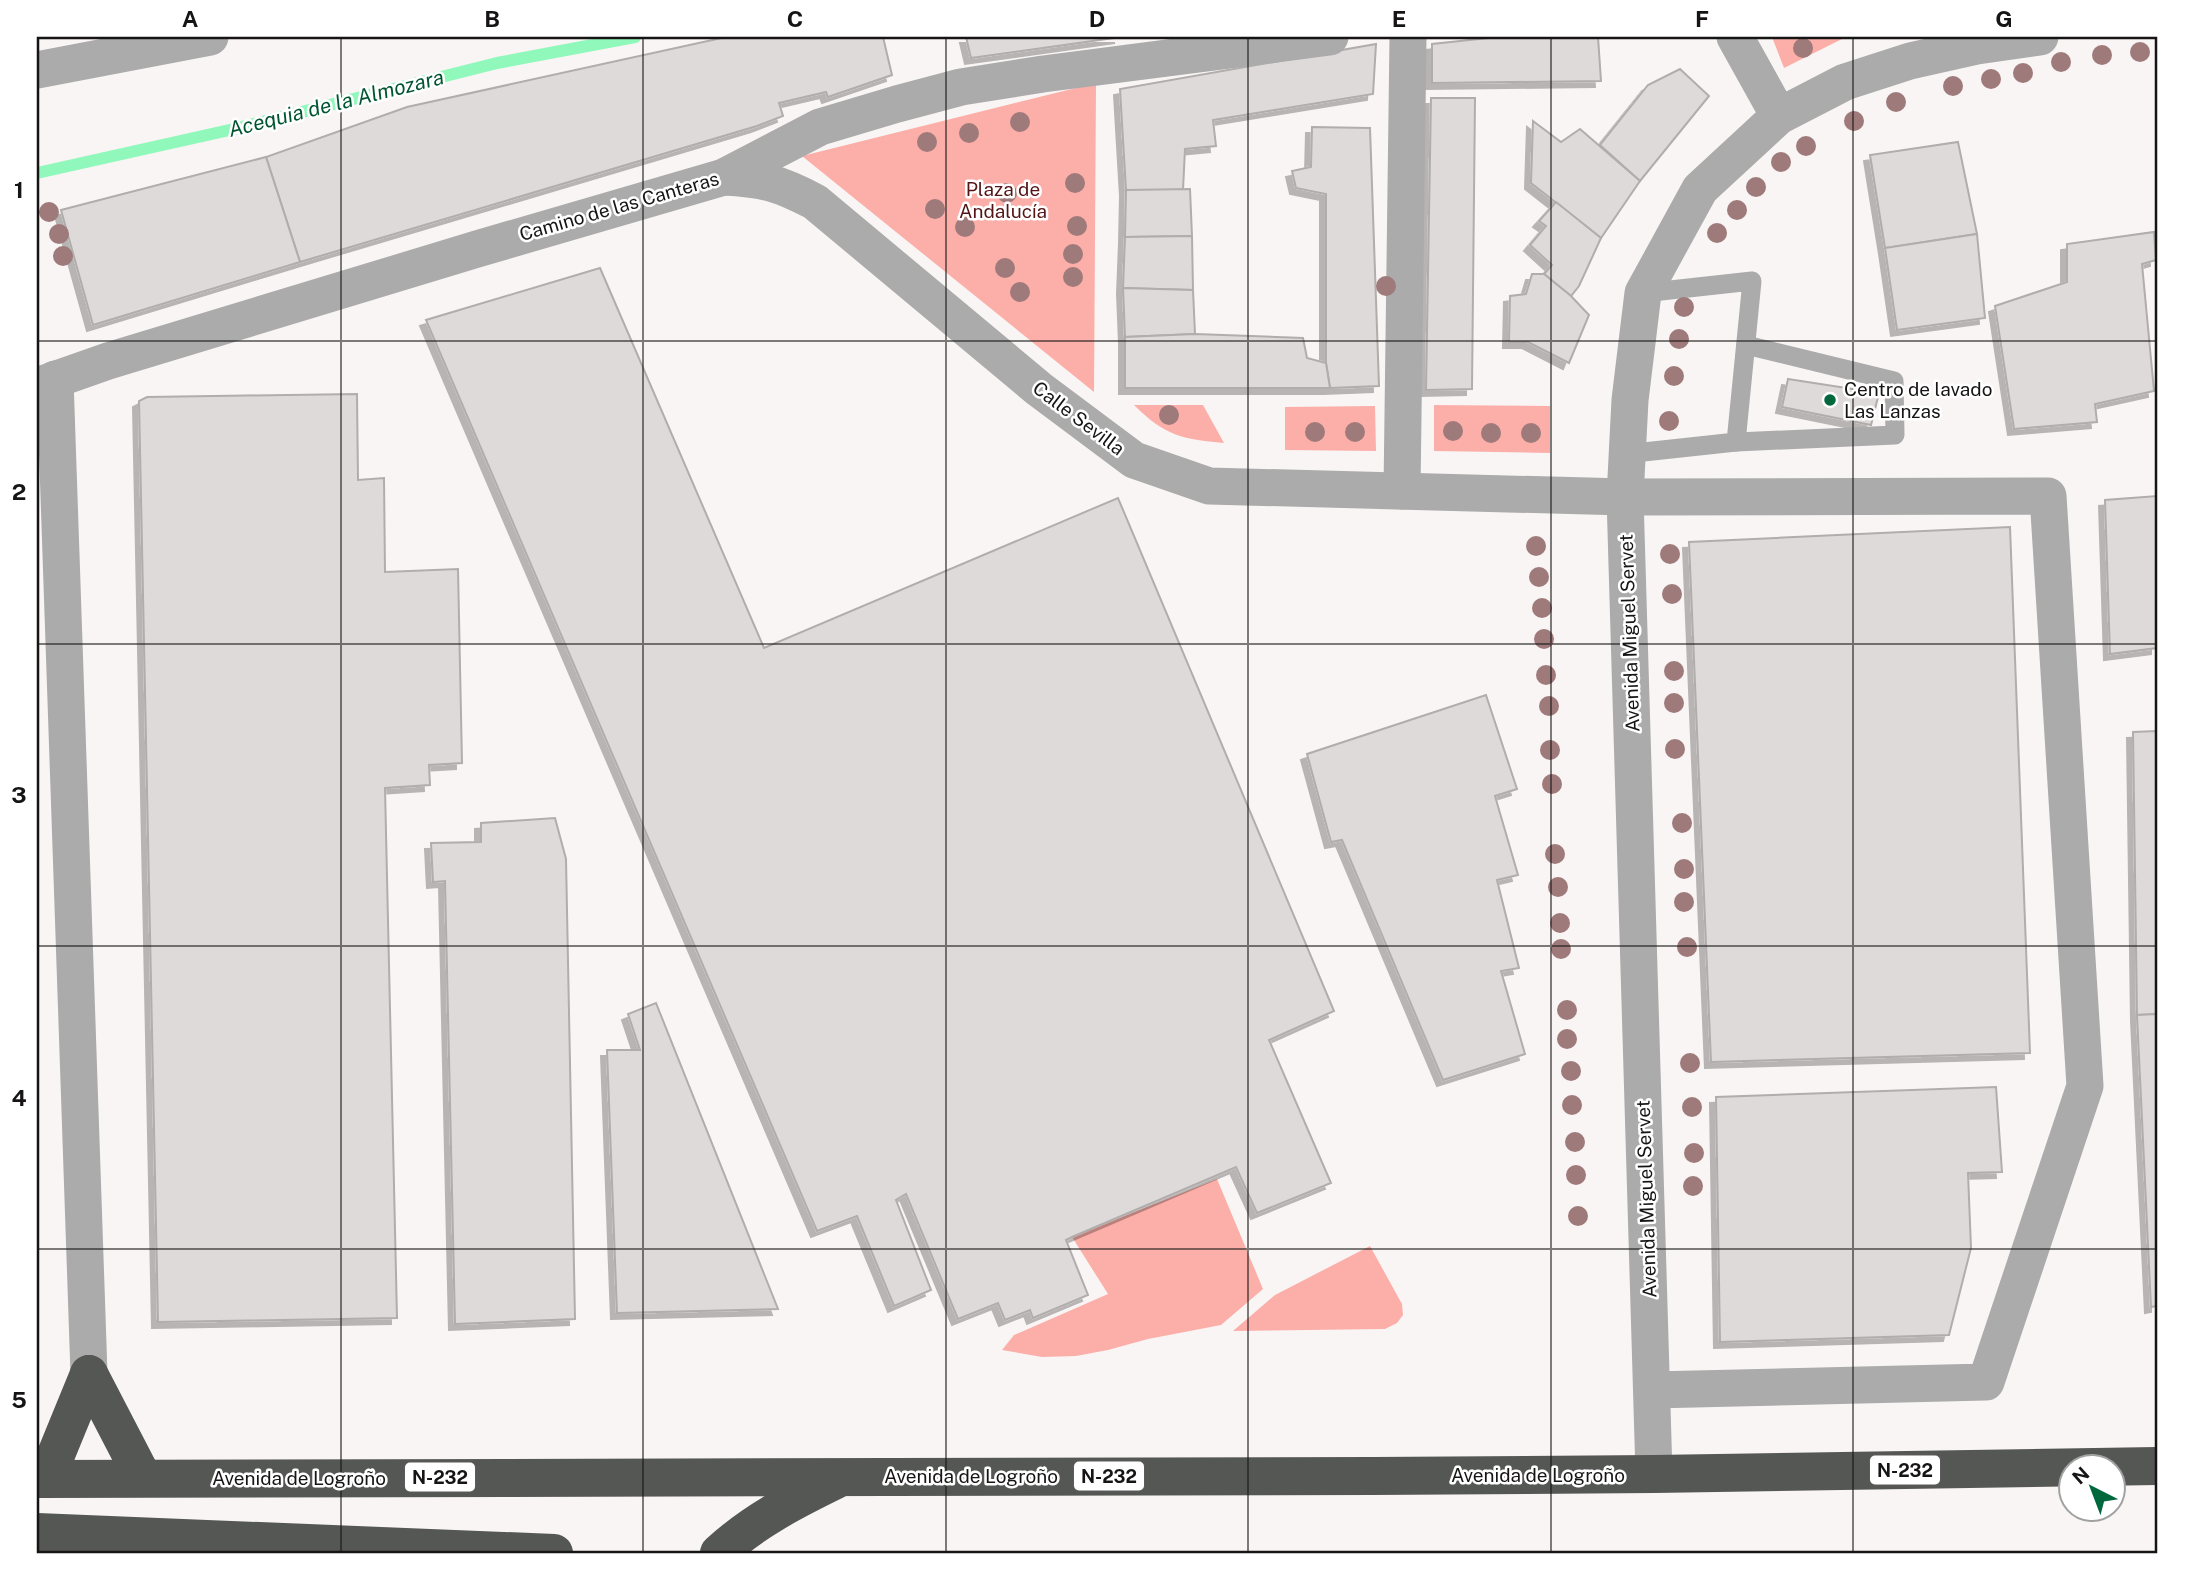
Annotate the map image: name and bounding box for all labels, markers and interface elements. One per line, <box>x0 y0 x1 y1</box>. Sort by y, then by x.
text: A <box>182 5 199 32</box>
text: B <box>484 5 500 32</box>
text: C <box>787 5 803 32</box>
text: D <box>1089 5 1105 32</box>
text: E <box>1392 5 1406 32</box>
text: F <box>1695 5 1709 32</box>
text: G <box>1995 5 2013 32</box>
water label: Acequia de la Almozara <box>226 64 446 142</box>
street label: Camino de las Canteras <box>517 167 721 245</box>
text: 1 <box>14 176 24 203</box>
park label: Plaza de Andalucía <box>959 178 1047 222</box>
street label: Calle Sevilla <box>1029 376 1129 460</box>
place label: Centro de lavado Las Lanzas <box>1844 378 1992 422</box>
marker: Centro de lavado Las Lanzas <box>1822 392 1838 408</box>
text: 2 <box>12 478 26 505</box>
street label: Avenida Miguel Servet <box>1615 534 1643 732</box>
text: 3 <box>11 781 27 808</box>
text: 4 <box>11 1084 27 1111</box>
street label: Avenida Miguel Servet <box>1632 1100 1660 1298</box>
text: 5 <box>11 1386 27 1413</box>
north arrow <box>2058 1454 2128 1524</box>
road number: N-232 <box>1870 1456 1940 1484</box>
road number: N-232 <box>405 1462 475 1492</box>
road number: N-232 <box>1074 1462 1144 1490</box>
text: N <box>2068 1462 2094 1489</box>
street label: Avenida de Logroño <box>1451 1464 1625 1486</box>
street label: Avenida de Logroño <box>884 1465 1058 1487</box>
street label: Avenida de Logroño <box>212 1467 386 1489</box>

